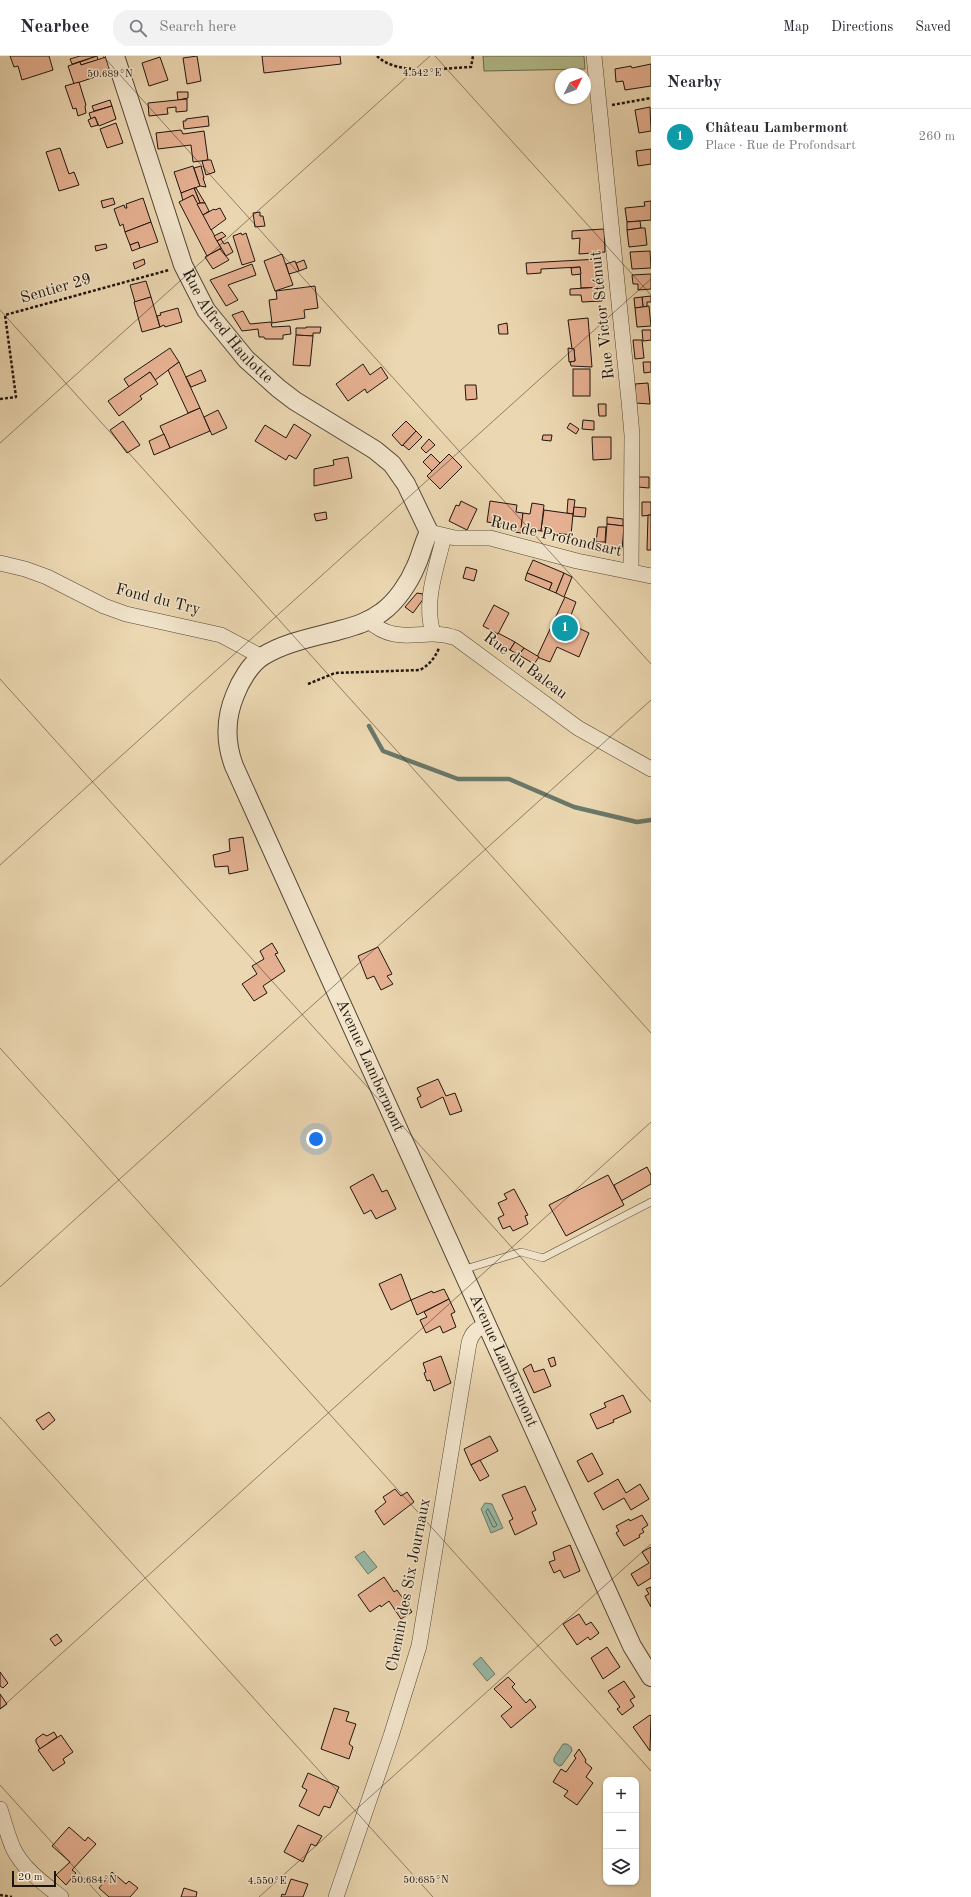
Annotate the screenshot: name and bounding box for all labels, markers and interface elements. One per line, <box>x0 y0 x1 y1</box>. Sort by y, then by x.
search box <box>113 10 393 46</box>
icon: search <box>127 17 149 39</box>
text: Nearbee <box>20 18 89 37</box>
text: Search here <box>159 20 236 35</box>
text: Map <box>783 20 809 34</box>
text: Directions <box>831 20 893 34</box>
text: Saved <box>915 20 951 34</box>
text: 4.542°E <box>403 68 441 78</box>
north arrow <box>555 68 591 104</box>
text: 50.689°N <box>87 69 133 79</box>
text: Nearby <box>667 74 722 91</box>
text: Château Lambermont <box>705 121 848 136</box>
text: 1 <box>676 130 684 143</box>
text: 260 m <box>918 130 955 143</box>
text: Place · Rue de Profondsart <box>705 139 856 152</box>
street label: Rue Victor Sténuit <box>588 249 618 380</box>
street label: Rue Alfred Haulotte <box>179 267 276 387</box>
street label: Sentier 29 <box>19 271 93 307</box>
street label: Rue de Profondsart <box>489 514 624 560</box>
street label: Fond du Try <box>114 582 203 618</box>
pin: 1 <box>552 613 578 643</box>
street label: Rue du Baleau <box>480 629 570 703</box>
street label: Avenue Lambermont <box>333 997 407 1135</box>
your location <box>306 1129 326 1149</box>
street label: Avenue Lambermont <box>466 1292 540 1430</box>
street label: Chemin des Six Journaux <box>384 1497 434 1673</box>
map controls <box>603 1777 639 1885</box>
button: + <box>603 1777 639 1813</box>
button: − <box>603 1813 639 1849</box>
button: layers <box>603 1849 639 1885</box>
scale bar <box>12 1869 56 1888</box>
text: 20 m <box>18 1872 43 1883</box>
text: 50.684°N <box>71 1875 117 1885</box>
text: 50.685°N <box>403 1875 449 1885</box>
text: 4.550°E <box>248 1876 286 1886</box>

